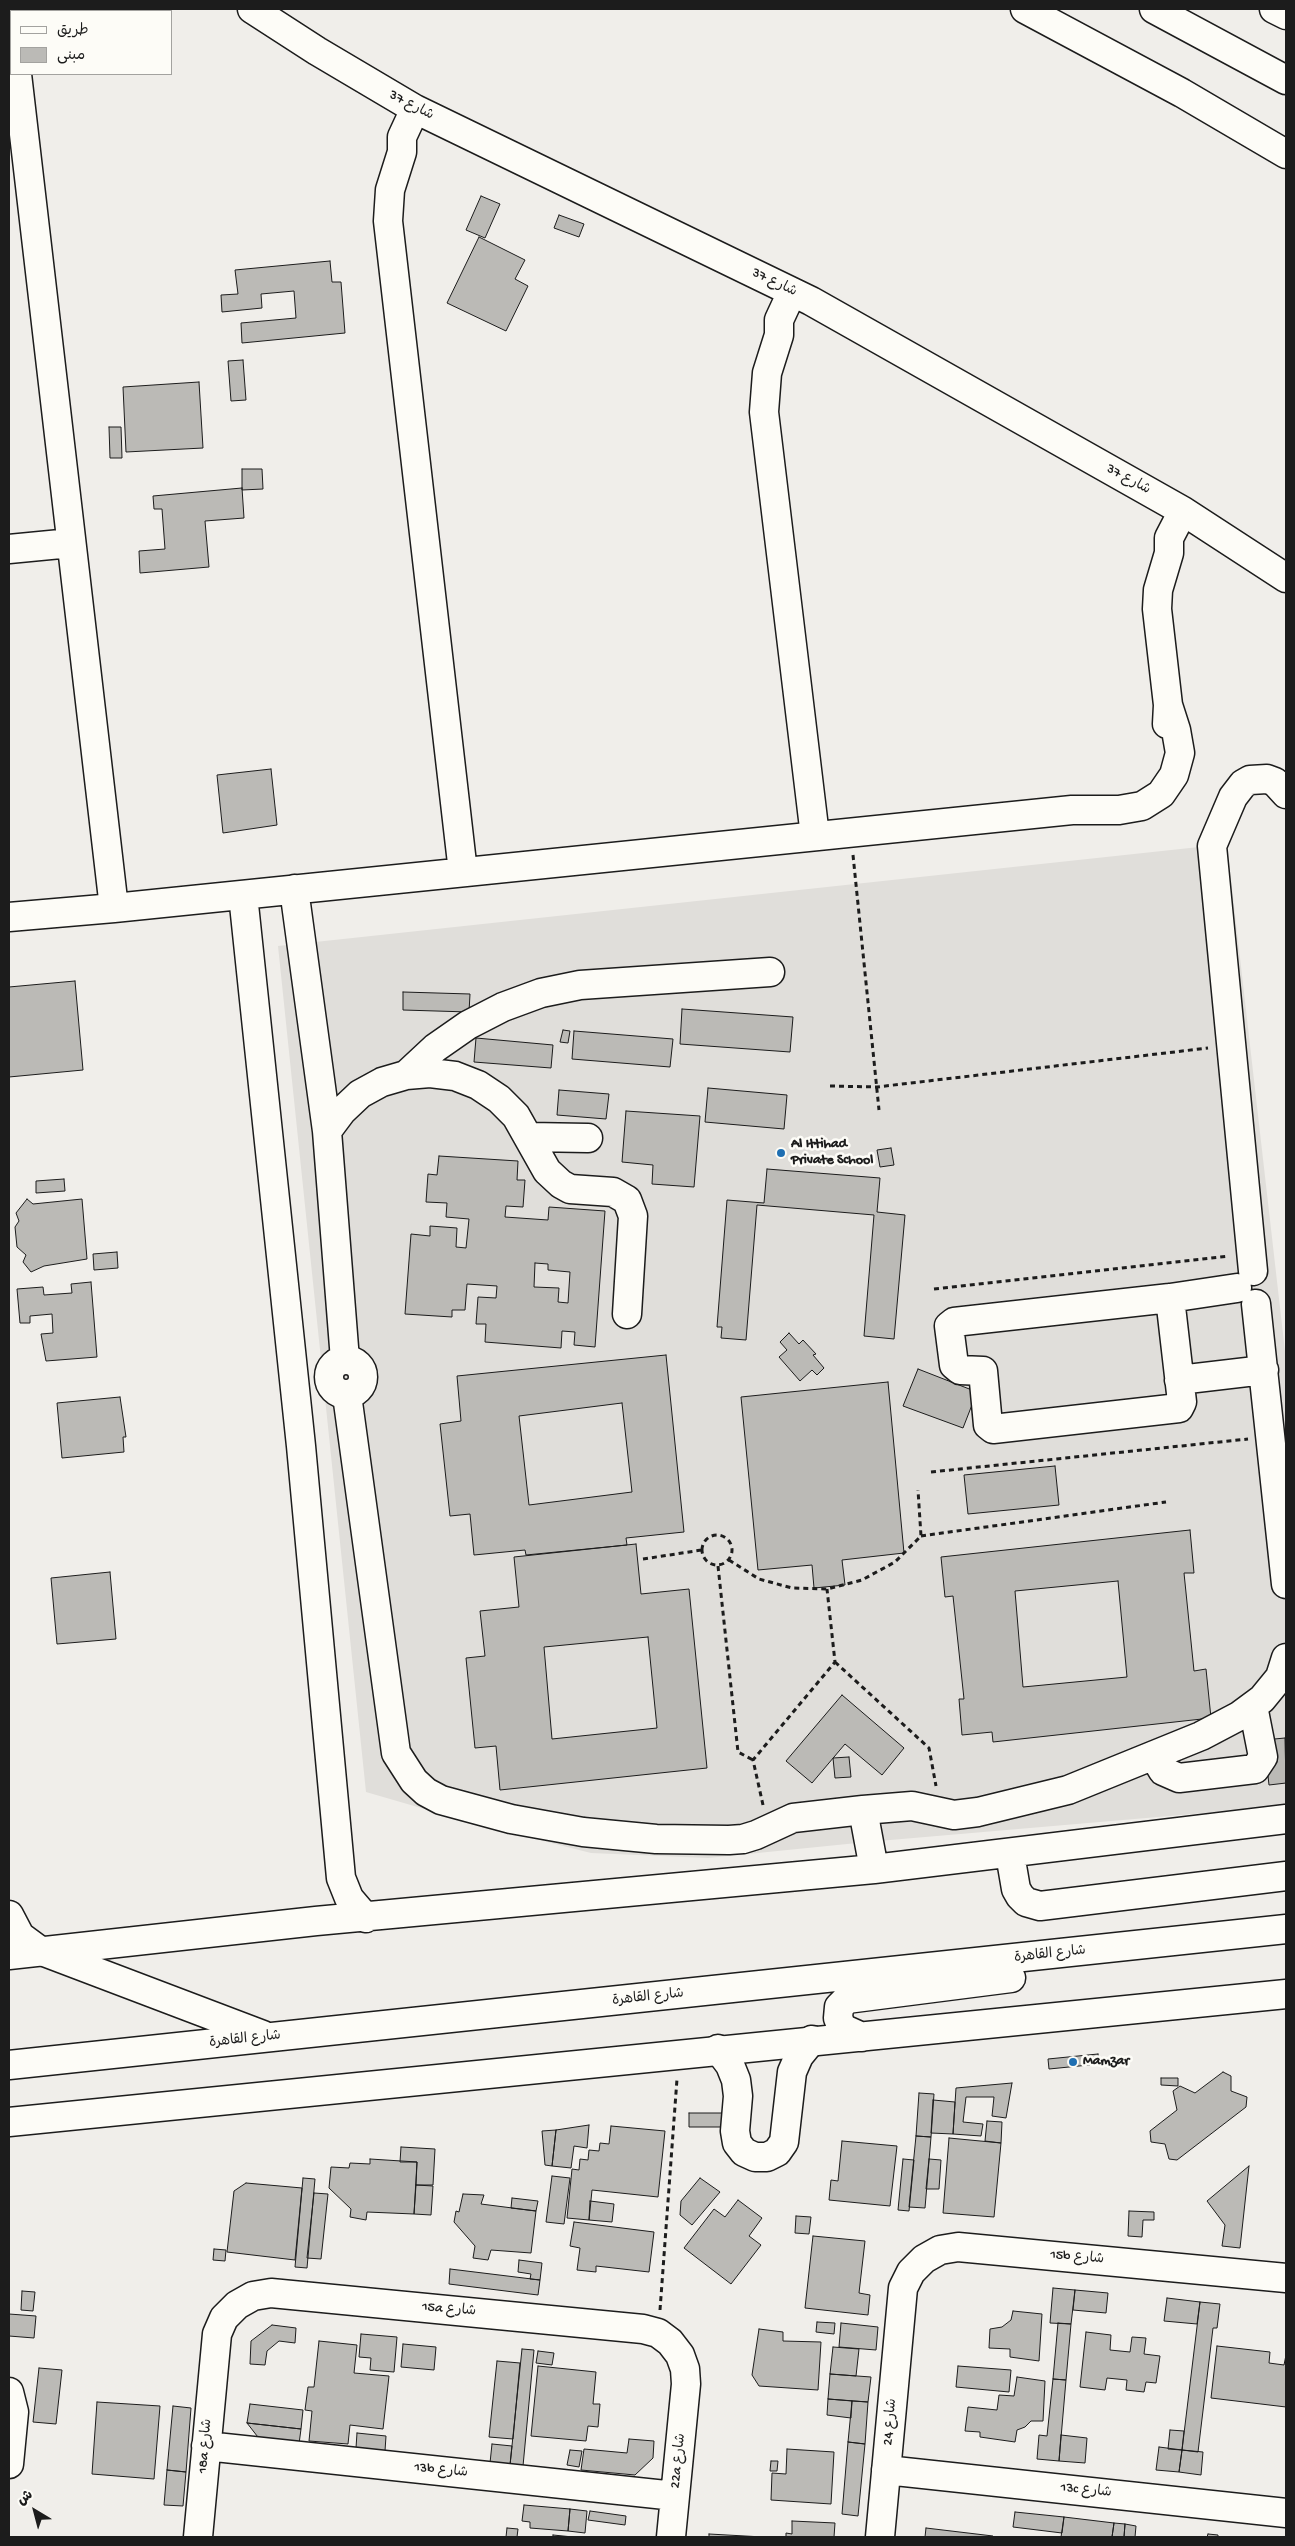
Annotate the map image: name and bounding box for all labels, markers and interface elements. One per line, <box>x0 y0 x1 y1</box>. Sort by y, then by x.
legend <box>10 10 172 75</box>
text: طريق <box>57 22 89 40</box>
text: مبنى <box>57 47 85 65</box>
street label: شارع 37 <box>386 87 436 125</box>
street label: شارع 37 <box>749 265 799 301</box>
street label: شارع 37 <box>1103 461 1153 499</box>
place label: Al Ittihad Private School <box>791 1137 873 1170</box>
marker: Al Ittihad Private School <box>775 1147 787 1159</box>
street label: شارع القاهرة <box>1013 1943 1087 1967</box>
street label: شارع القاهرة <box>611 1986 685 2010</box>
street label: شارع القاهرة <box>208 2028 282 2052</box>
place label: Mamzar <box>1083 2054 1129 2070</box>
marker: Mamzar <box>1067 2056 1079 2068</box>
street label: 15b شارع <box>1049 2247 1105 2269</box>
street label: 15a شارع <box>421 2299 477 2321</box>
street label: شارع 24 <box>881 2398 901 2446</box>
street label: 18a شارع <box>195 2418 217 2474</box>
street label: 22a شارع <box>668 2433 690 2489</box>
street label: 13b شارع <box>413 2460 469 2482</box>
street label: 13c شارع <box>1060 2480 1112 2502</box>
north arrow <box>10 2486 60 2536</box>
text: ش <box>14 2487 37 2510</box>

